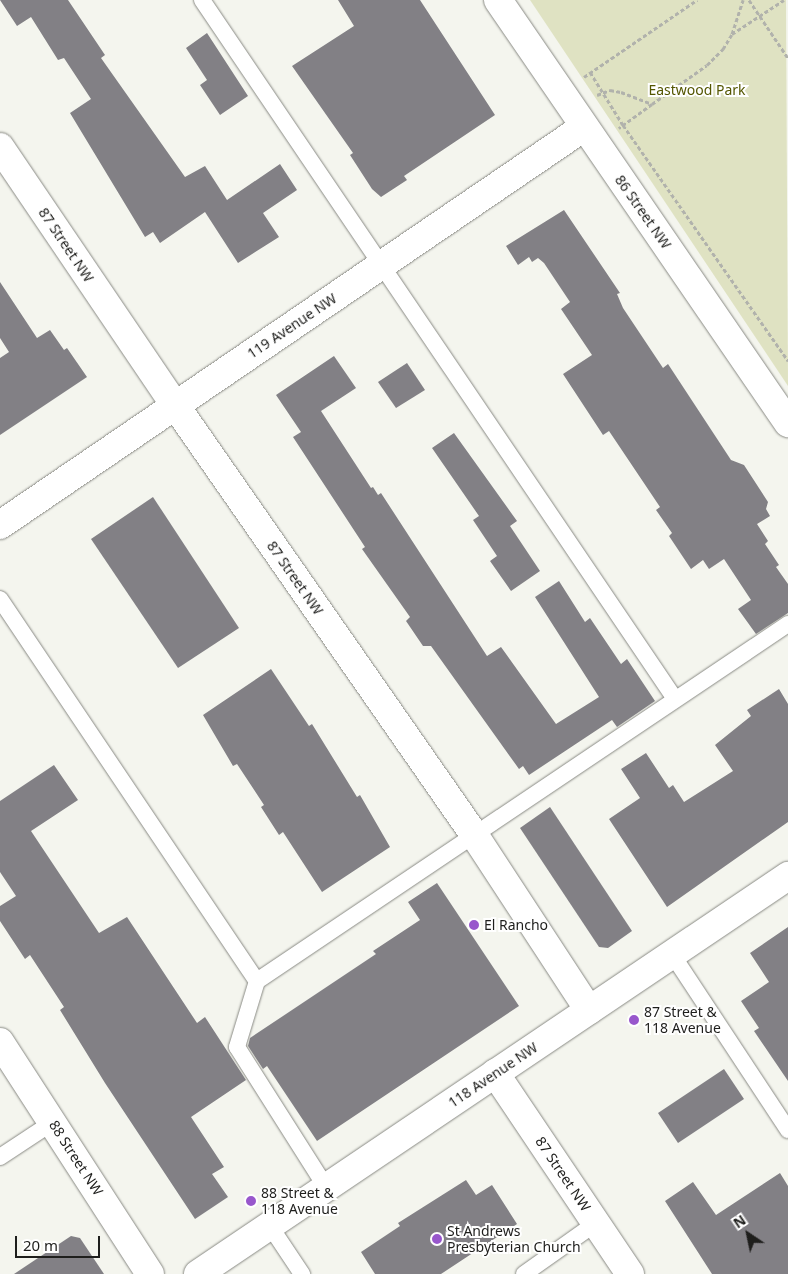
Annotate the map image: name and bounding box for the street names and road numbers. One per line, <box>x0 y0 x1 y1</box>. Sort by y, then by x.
street label: 86 Street NW <box>611 172 675 252</box>
street label: 87 Street NW <box>35 205 97 285</box>
street label: 119 Avenue NW <box>244 290 340 362</box>
street label: 87 Street NW <box>263 538 327 618</box>
street label: 118 Avenue NW <box>445 1039 541 1111</box>
street label: 88 Street NW <box>46 1117 106 1199</box>
street label: 87 Street NW <box>532 1134 594 1214</box>

